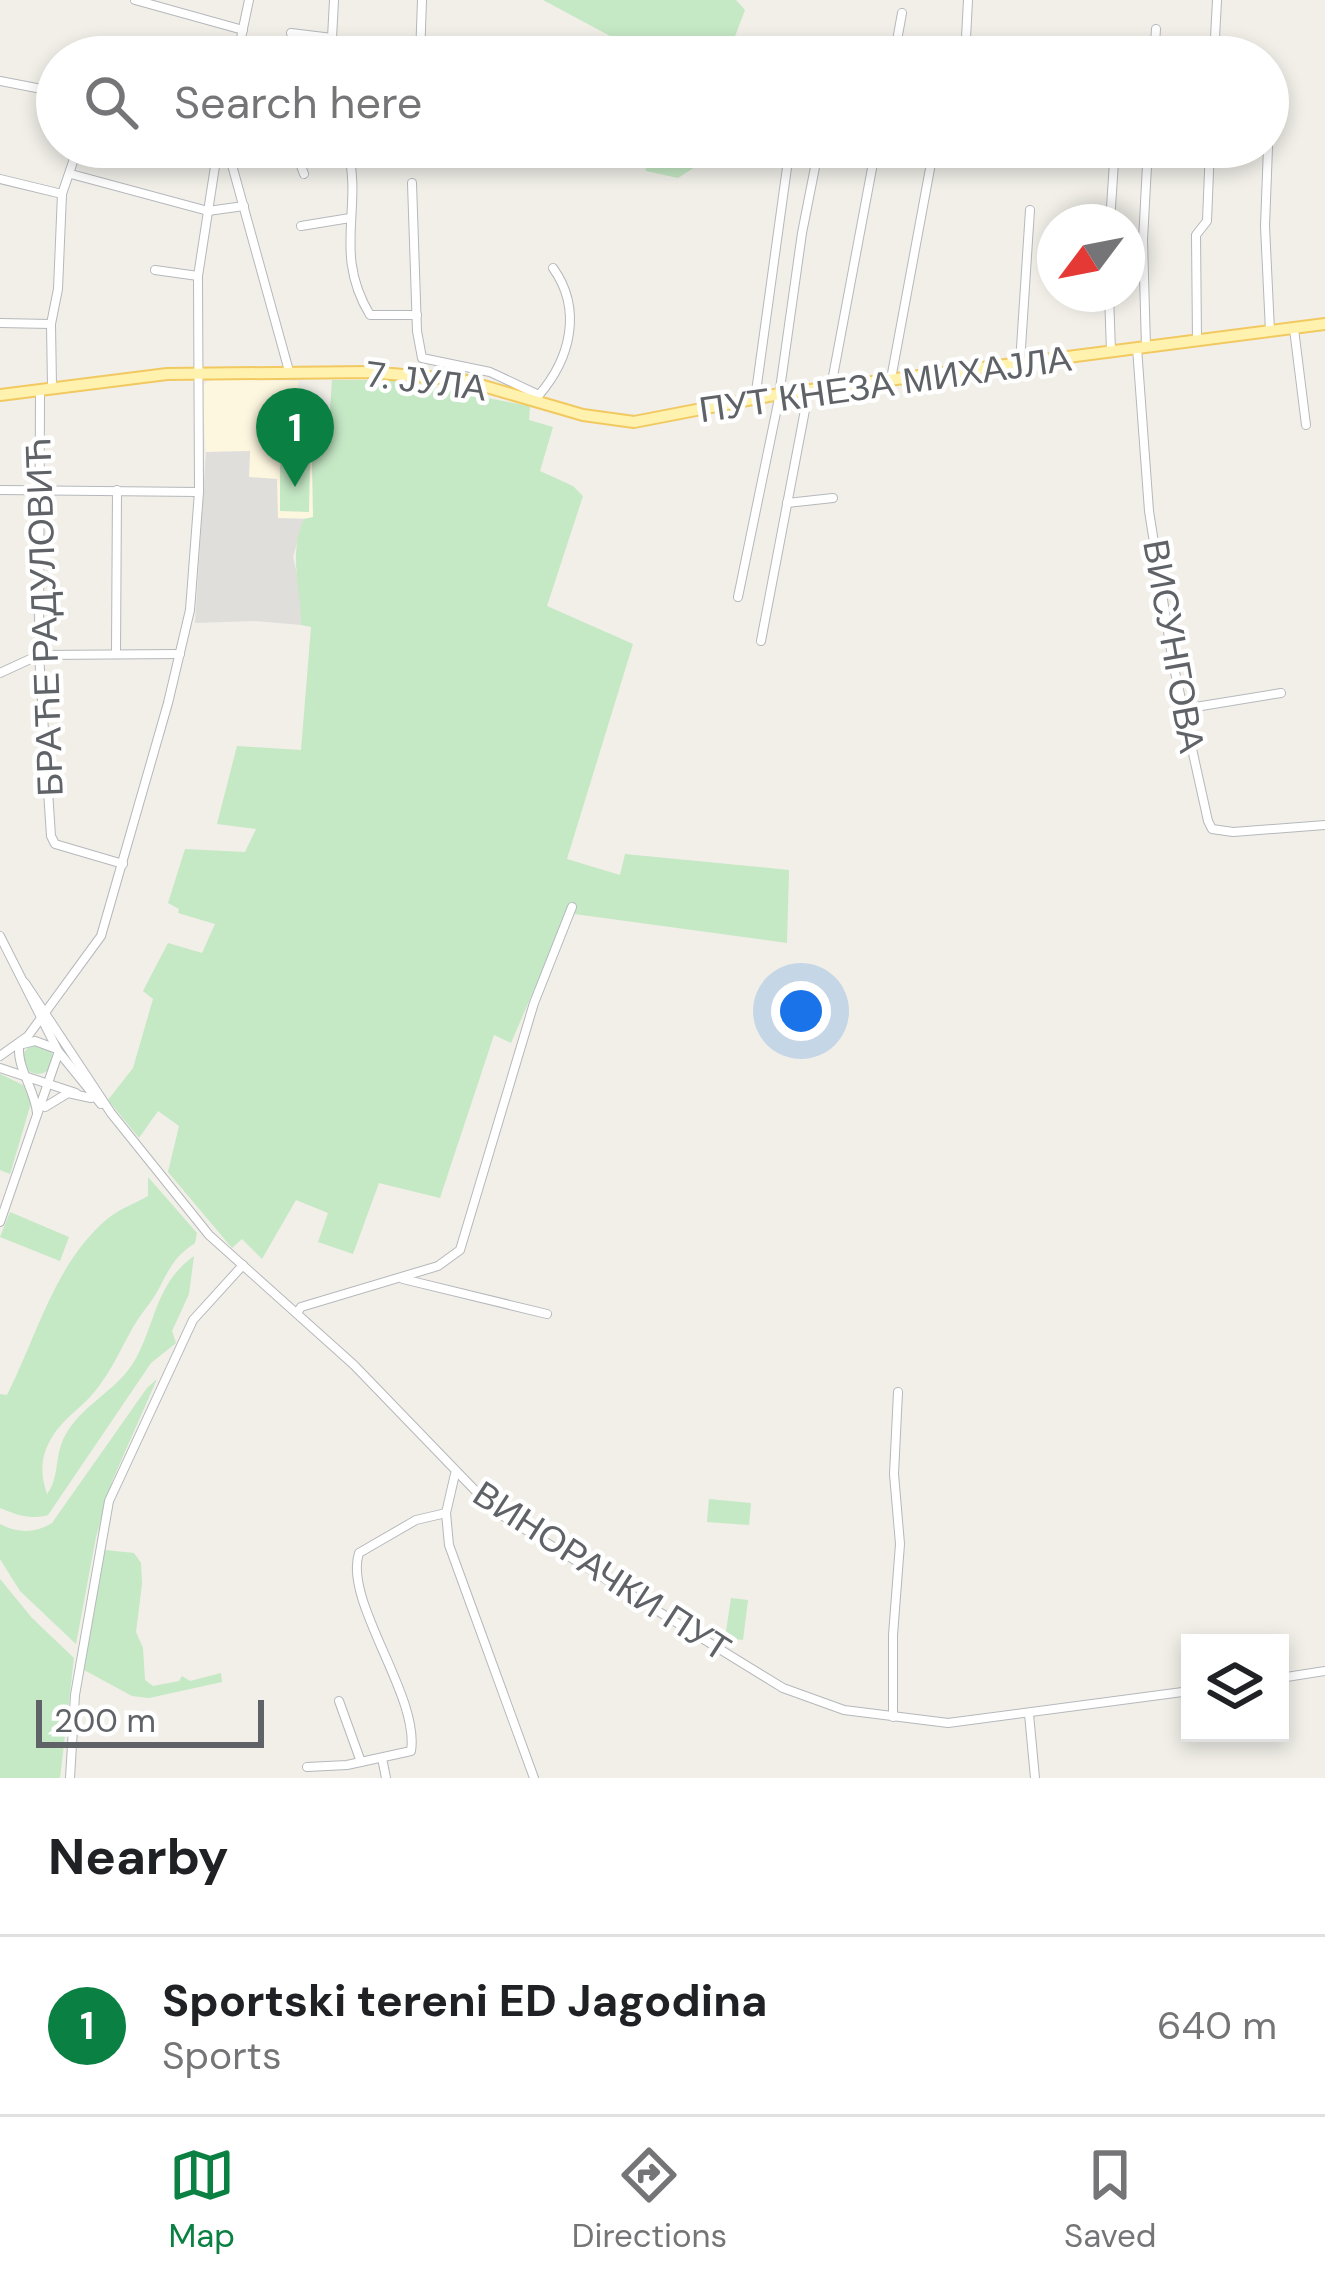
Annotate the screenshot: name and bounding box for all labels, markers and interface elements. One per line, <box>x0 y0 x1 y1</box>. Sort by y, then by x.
search box <box>36 36 1289 168</box>
icon: search <box>78 69 144 135</box>
text: Search here <box>174 73 422 132</box>
north arrow <box>1037 204 1145 312</box>
street label: ПУТ КНЕЗА МИХАЈЛА <box>696 335 1074 433</box>
street label: 7. ЈУЛА <box>363 350 489 412</box>
pin: 1 <box>256 388 334 487</box>
street label: БРАЋЕ РАДУЛОВИЋ <box>14 437 74 797</box>
street label: ВИСУНГОВА <box>1132 536 1216 756</box>
your location <box>771 981 831 1041</box>
street label: ВИНОРАЧКИ ПУТ <box>464 1470 740 1672</box>
map controls <box>1181 1634 1289 1742</box>
button: layers <box>1181 1634 1289 1742</box>
scale bar <box>36 1694 264 1747</box>
text: 200 m <box>54 1699 156 1742</box>
text: Nearby <box>48 1823 229 1890</box>
text: Sportski tereni ED Jagodina <box>162 1971 767 2030</box>
text: 1 <box>80 2000 94 2051</box>
text: 640 m <box>1157 2000 1277 2051</box>
text: Sports <box>162 2030 281 2081</box>
tab: Map <box>168 2142 235 2257</box>
tab: Directions <box>572 2142 727 2257</box>
tab: Saved <box>1064 2142 1157 2257</box>

